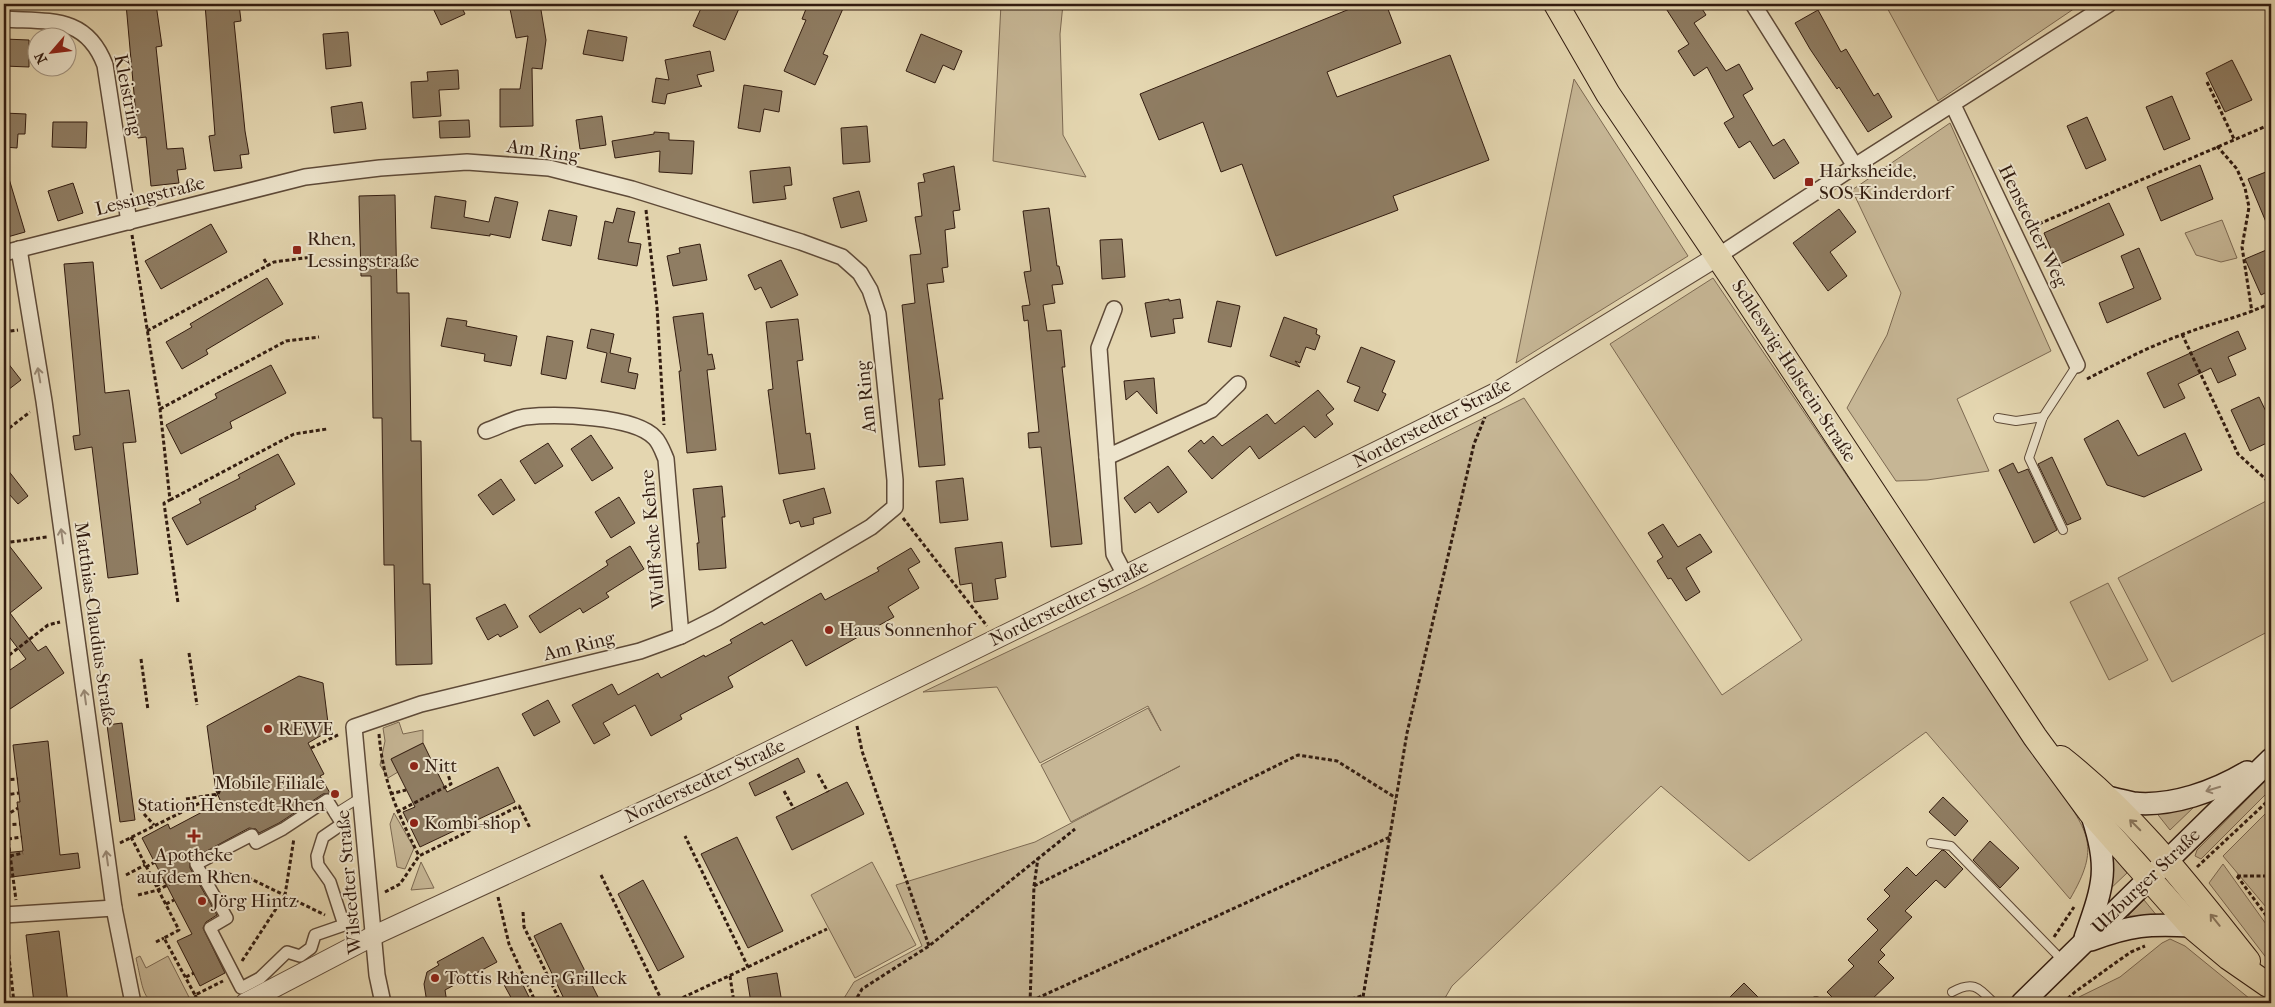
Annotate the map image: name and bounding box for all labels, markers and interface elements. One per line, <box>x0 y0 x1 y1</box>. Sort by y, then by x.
north arrow <box>28 28 78 78</box>
text: N <box>31 49 51 67</box>
street label: Kleistring <box>109 52 147 138</box>
street label: Am Ring <box>504 135 581 167</box>
place label: Harksheide, SOS-Kinderdorf <box>1819 160 1954 204</box>
street label: Henstedter Weg <box>1994 161 2073 292</box>
street label: Lessingstraße <box>93 172 207 220</box>
marker: Harksheide, SOS-Kinderdorf <box>1803 176 1815 188</box>
place label: Rhen, Lessingstraße <box>307 228 419 272</box>
marker: Rhen, Lessingstraße <box>291 244 303 256</box>
street label: Schleswig-Holstein-Straße <box>1727 276 1861 466</box>
street label: Am Ring <box>851 359 881 435</box>
one-way arrow <box>34 368 44 384</box>
street label: Norderstedter Straße <box>1349 374 1515 472</box>
street label: Wulff'sche Kehre <box>636 469 670 610</box>
street label: Matthias-Claudius-Straße <box>70 520 120 728</box>
one-way arrow <box>57 529 67 545</box>
street label: Norderstedter Straße <box>986 555 1152 651</box>
place label: Haus Sonnenhof <box>839 619 976 641</box>
marker: Haus Sonnenhof <box>823 624 835 636</box>
street label: Am Ring <box>540 626 618 666</box>
one-way arrow <box>79 690 89 706</box>
place label: REWE <box>278 718 334 740</box>
marker: REWE <box>262 723 274 735</box>
street label: Norderstedter Straße <box>621 734 789 828</box>
place label: Nitt <box>424 755 457 777</box>
marker: Nitt <box>408 760 420 772</box>
place label: Mobile Filiale Station Henstedt-Rhen <box>138 772 325 816</box>
one-way arrow <box>2205 785 2221 795</box>
marker: Mobile Filiale Station Henstedt-Rhen <box>329 788 341 800</box>
street label: Wilstedter Straße <box>332 809 366 956</box>
place label: Kombi-shop <box>424 812 521 834</box>
marker: Kombi-shop <box>408 817 420 829</box>
one-way arrow <box>2129 818 2141 831</box>
street label: Ulzburger Straße <box>2087 824 2205 938</box>
marker: Apotheke auf dem Rhen <box>188 830 200 842</box>
place label: Apotheke auf dem Rhen <box>137 844 251 888</box>
one-way arrow <box>102 850 112 866</box>
place label: Jörg Hintz <box>210 890 297 912</box>
marker: Jörg Hintz <box>196 895 208 907</box>
one-way arrow <box>2210 914 2221 927</box>
place label: Tottis Rhener Grilleck <box>445 967 627 989</box>
marker: Tottis Rhener Grilleck <box>429 972 441 984</box>

